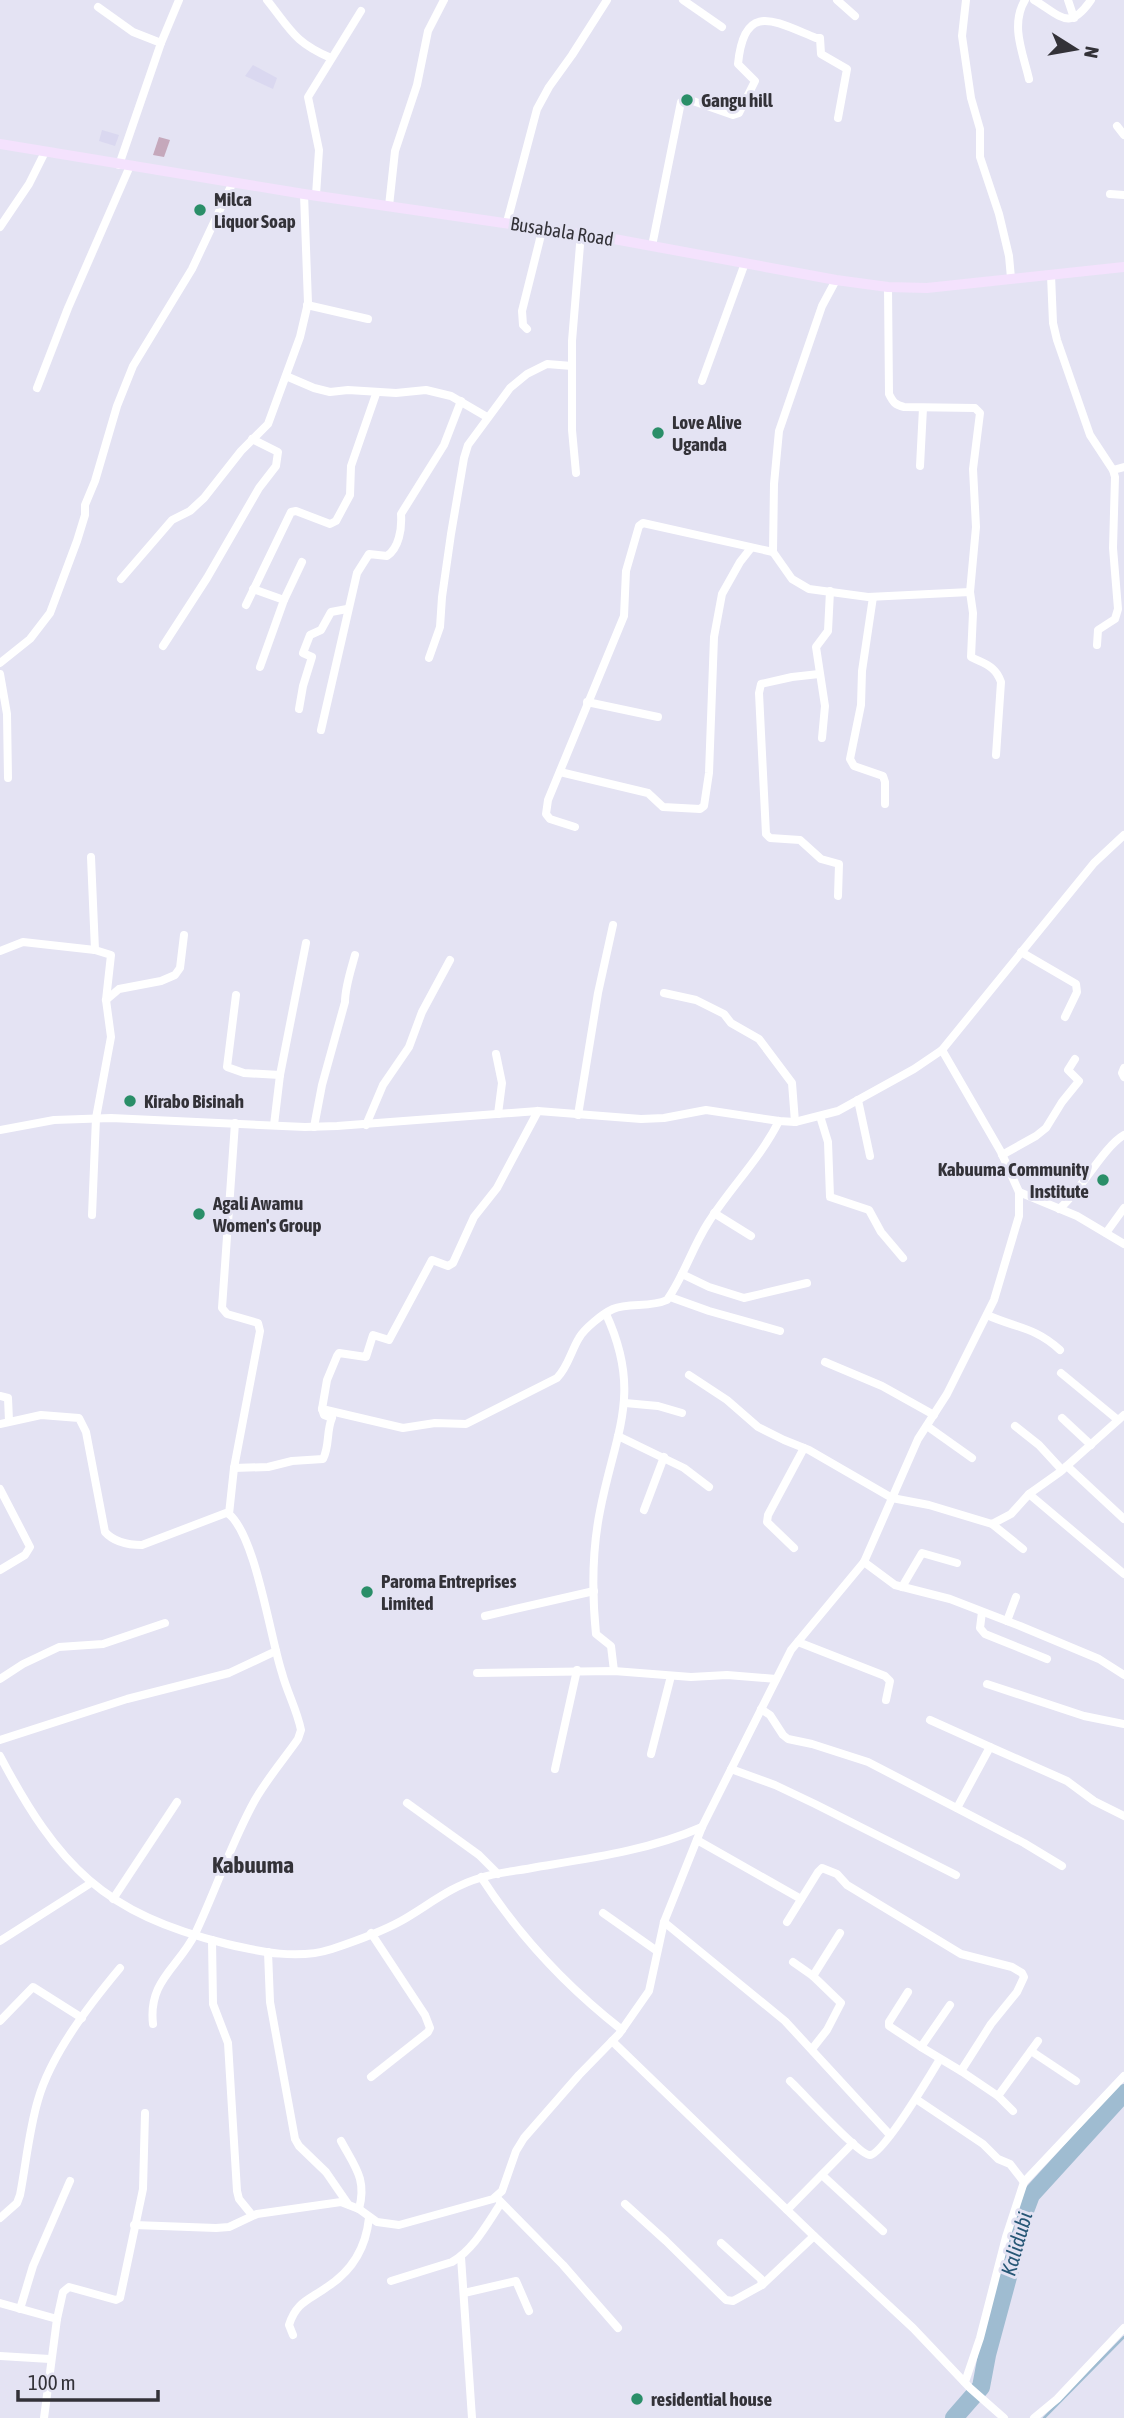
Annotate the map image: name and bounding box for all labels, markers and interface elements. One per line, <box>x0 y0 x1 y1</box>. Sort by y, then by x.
north arrow <box>1040 14 1110 84</box>
text: N <box>1080 45 1104 60</box>
place label: Gangu hill <box>701 89 774 111</box>
marker: Gangu hill <box>679 92 695 108</box>
place label: Milca Liquor Soap <box>214 188 296 232</box>
marker: Milca Liquor Soap <box>192 202 208 218</box>
street label: Busabala Road <box>509 212 615 250</box>
place label: Love Alive Uganda <box>672 411 742 455</box>
marker: Love Alive Uganda <box>650 425 666 441</box>
place label: Kirabo Bisinah <box>144 1090 244 1112</box>
marker: Kirabo Bisinah <box>122 1093 138 1109</box>
place label: Kabuuma Community Institute <box>938 1158 1089 1202</box>
marker: Kabuuma Community Institute <box>1095 1172 1111 1188</box>
place label: Agali Awamu Women's Group <box>212 1192 322 1236</box>
marker: Agali Awamu Women's Group <box>191 1206 207 1222</box>
place label: Paroma Entreprises Limited <box>381 1570 517 1614</box>
marker: Paroma Entreprises Limited <box>359 1584 375 1600</box>
district label: Kabuuma <box>212 1852 294 1878</box>
water label: Kalidubi <box>996 2209 1037 2278</box>
scale bar <box>18 2358 158 2402</box>
text: 100 m <box>28 2370 76 2394</box>
place label: residential house <box>651 2388 772 2410</box>
marker: residential house <box>629 2391 645 2407</box>

